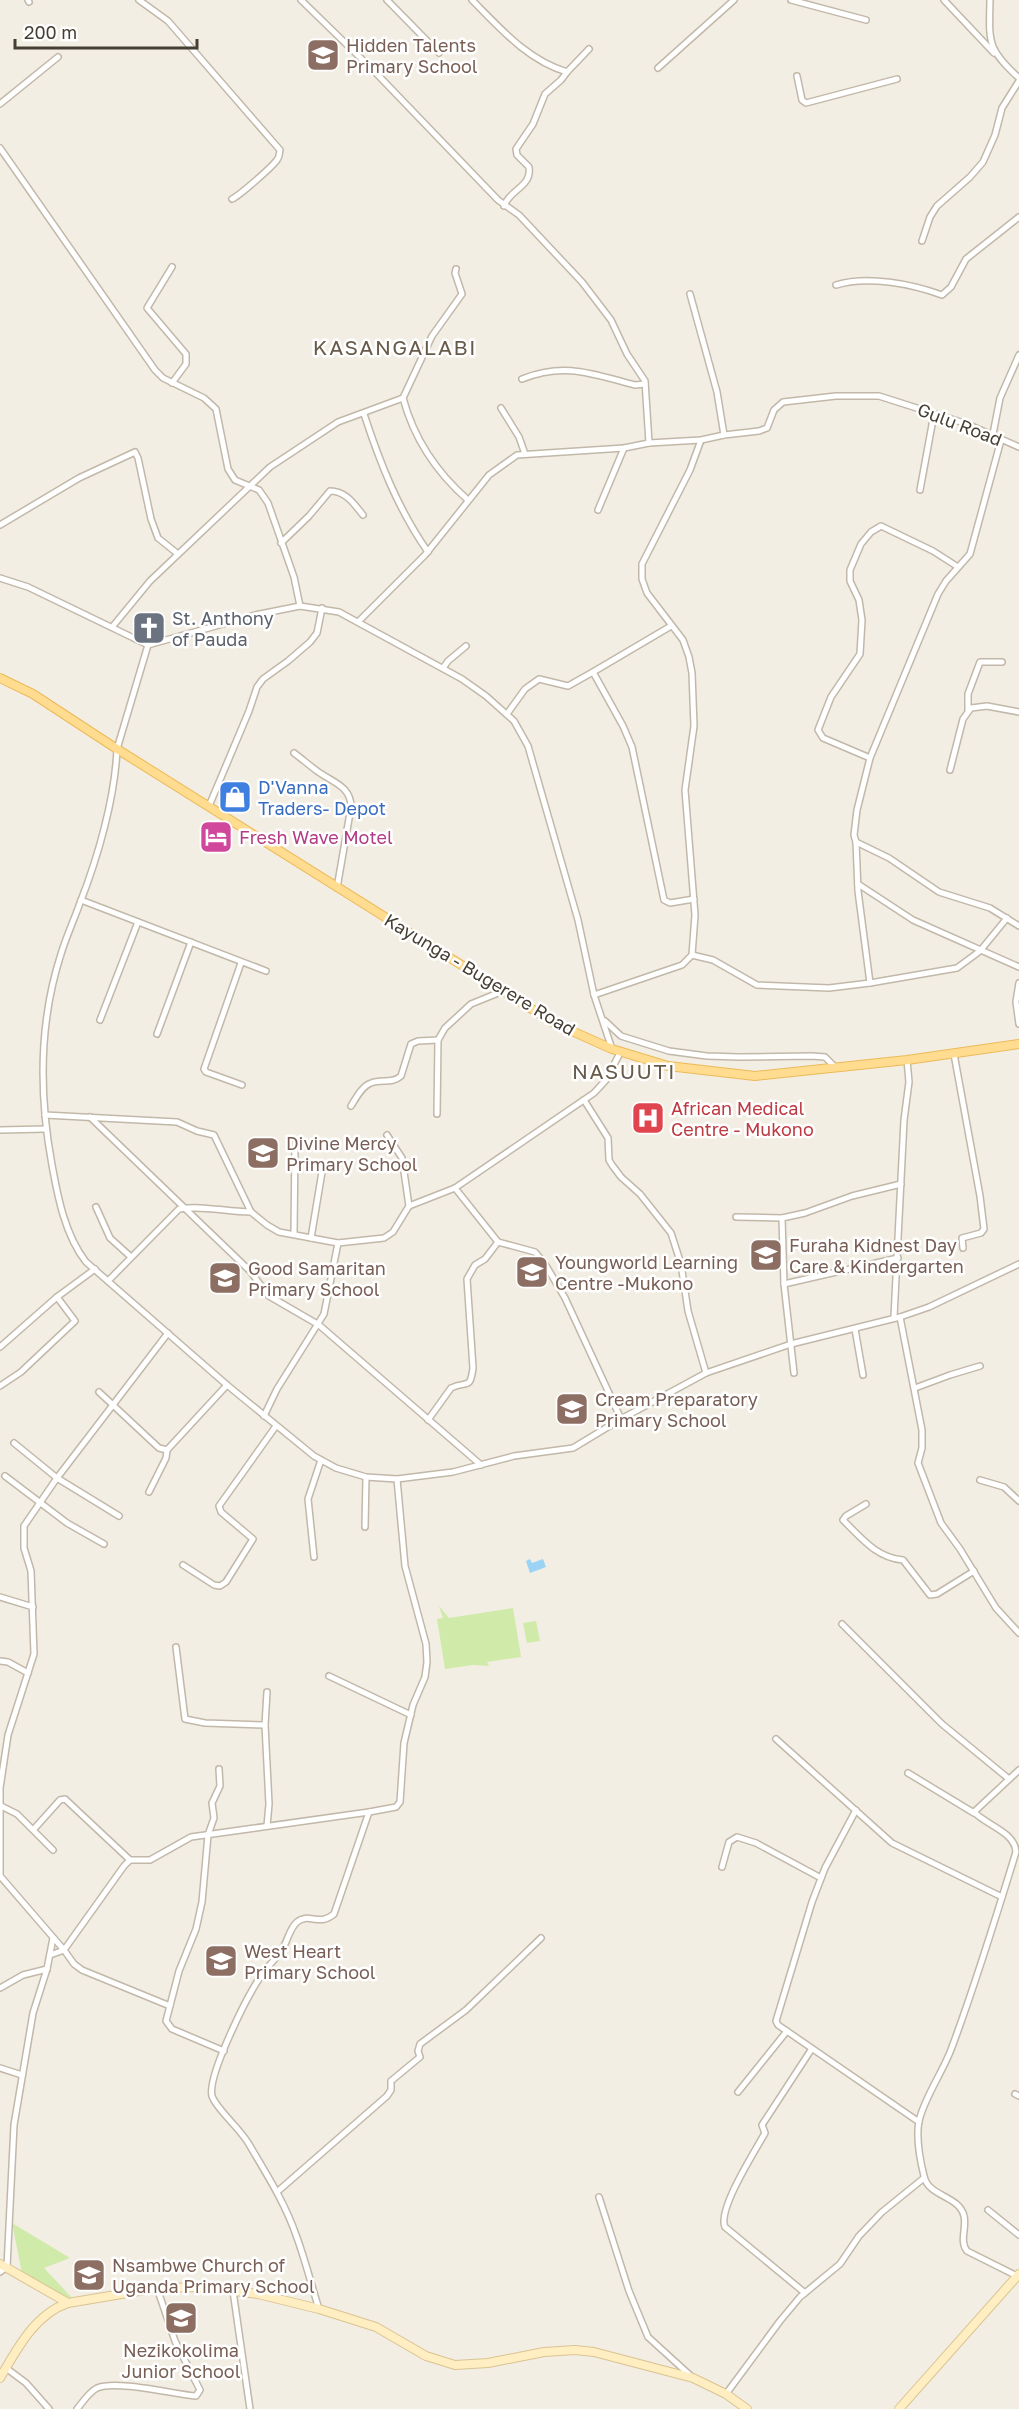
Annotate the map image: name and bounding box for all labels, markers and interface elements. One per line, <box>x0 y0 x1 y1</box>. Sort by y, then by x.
scale bar <box>15 12 196 50</box>
text: 200 m <box>24 21 77 43</box>
place label: Hidden Talents Primary School <box>346 34 478 77</box>
school or university icon: Hidden Talents Primary School <box>305 37 341 73</box>
district label: KASANGALABI <box>313 334 477 360</box>
street label: Gulu Road <box>915 398 1005 450</box>
place label: St. Anthony of Pauda <box>172 607 274 650</box>
church icon: St. Anthony of Pauda <box>131 610 167 646</box>
place label: D'Vanna Traders- Depot <box>258 776 386 819</box>
shop icon: D'Vanna Traders- Depot <box>217 779 253 815</box>
hotel icon: Fresh Wave Motel <box>198 819 234 855</box>
place label: Fresh Wave Motel <box>239 826 393 848</box>
street label: Kayunga - Bugerere Road <box>381 908 579 1040</box>
district label: NASUUTI <box>572 1058 676 1084</box>
place label: African Medical Centre - Mukono <box>671 1097 814 1140</box>
hospital icon: African Medical Centre - Mukono <box>630 1100 666 1136</box>
place label: Divine Mercy Primary School <box>286 1132 418 1175</box>
school or university icon: Divine Mercy Primary School <box>245 1135 281 1171</box>
place label: Furaha Kidnest Day Care & Kindergarten <box>789 1234 964 1277</box>
school or university icon: Furaha Kidnest Day Care & Kindergarten <box>748 1237 784 1273</box>
place label: Youngworld Learning Centre -Mukono <box>555 1251 738 1294</box>
school or university icon: Youngworld Learning Centre -Mukono <box>514 1254 550 1290</box>
place label: Good Samaritan Primary School <box>248 1257 386 1300</box>
school or university icon: Good Samaritan Primary School <box>207 1260 243 1296</box>
place label: Cream Preparatory Primary School <box>595 1388 758 1431</box>
school or university icon: Cream Preparatory Primary School <box>554 1391 590 1427</box>
place label: West Heart Primary School <box>244 1940 376 1983</box>
school or university icon: West Heart Primary School <box>203 1943 239 1979</box>
place label: Nsambwe Church of Uganda Primary School <box>112 2254 315 2297</box>
school or university icon: Nsambwe Church of Uganda Primary School <box>71 2257 107 2293</box>
school or university icon: Nezikokolima Junior School <box>163 2300 199 2336</box>
place label: Nezikokolima Junior School <box>122 2339 241 2382</box>

